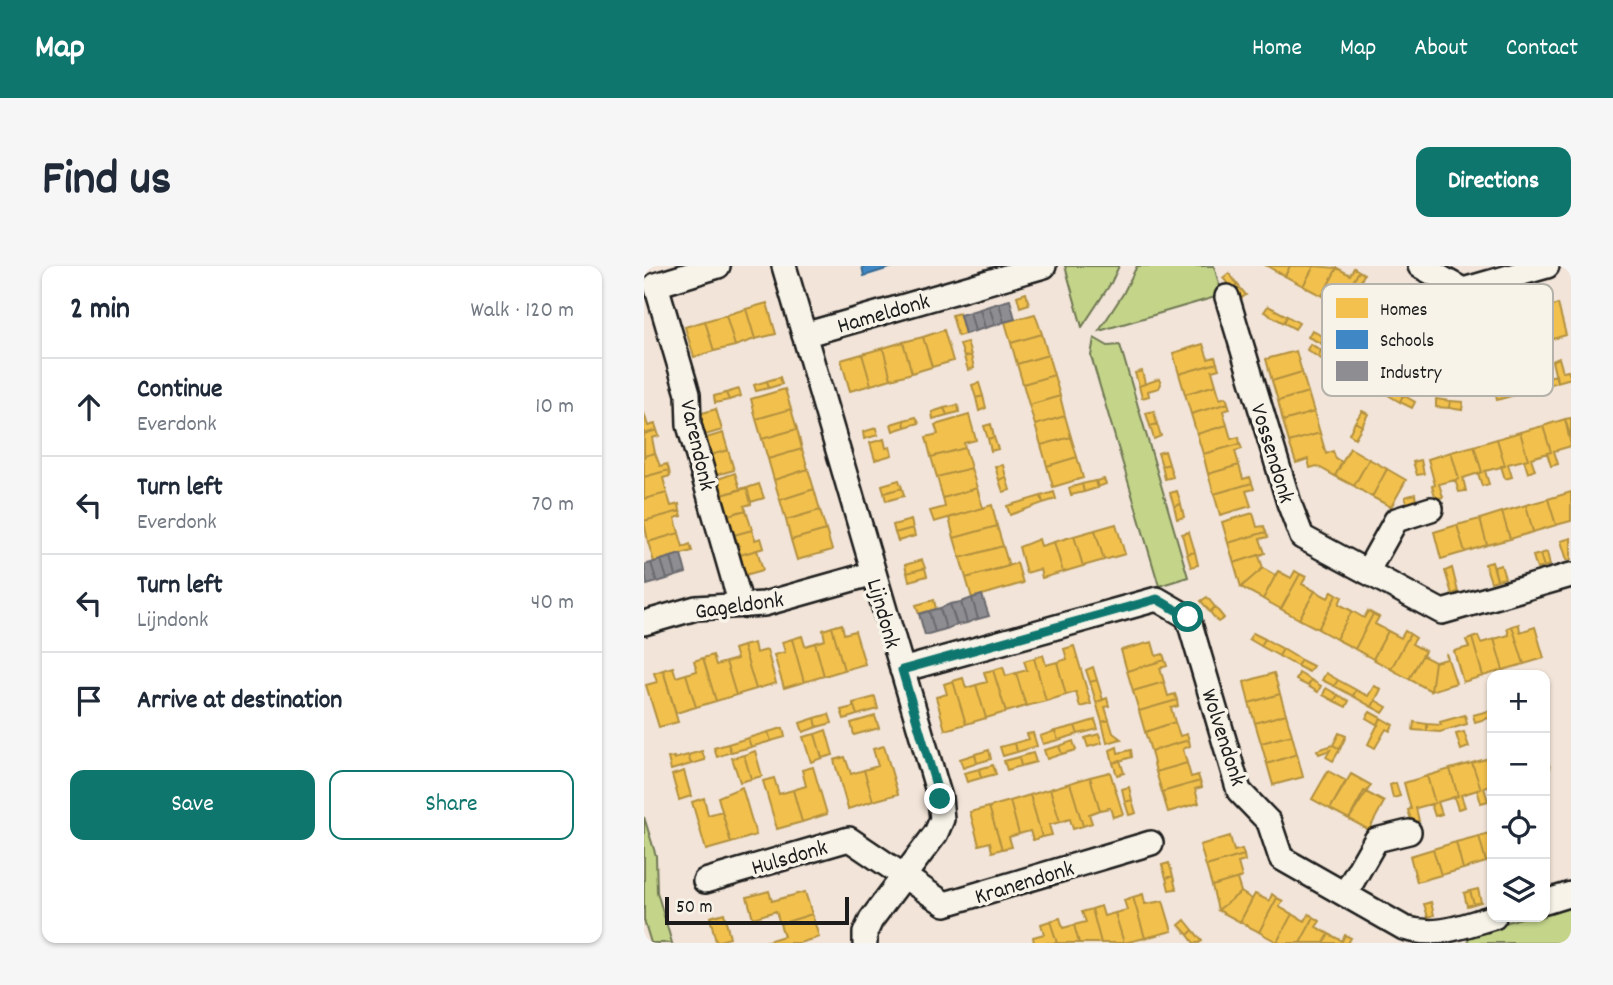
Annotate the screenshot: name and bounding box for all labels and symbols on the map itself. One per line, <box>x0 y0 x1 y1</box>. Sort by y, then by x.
legend <box>1322 284 1553 396</box>
street label: Hameldonk <box>834 286 934 344</box>
text: Homes <box>1380 298 1428 325</box>
text: Schools <box>1380 329 1434 356</box>
text: Industry <box>1380 361 1442 388</box>
street label: Varendonk <box>669 397 722 494</box>
street label: Vossendonk <box>1240 400 1301 508</box>
street label: Lijndonk <box>856 575 907 653</box>
street label: Gageldonk <box>693 585 786 630</box>
route start <box>1172 601 1203 632</box>
street label: Wolvendonk <box>1190 685 1253 791</box>
route end <box>924 783 955 814</box>
street label: Hulsdonk <box>748 833 832 886</box>
street label: Kranendonk <box>971 854 1079 915</box>
scale bar <box>665 894 849 926</box>

